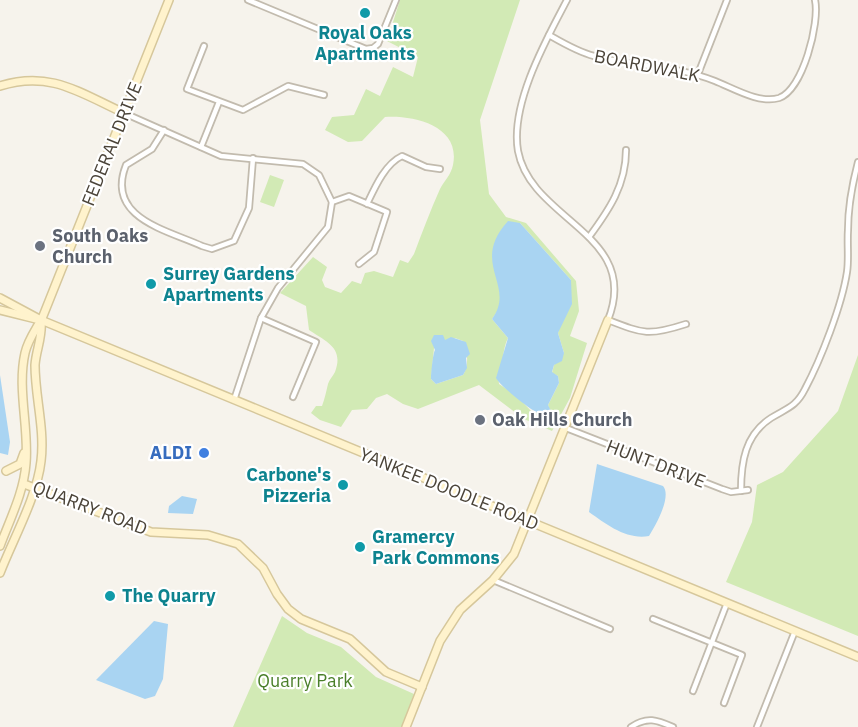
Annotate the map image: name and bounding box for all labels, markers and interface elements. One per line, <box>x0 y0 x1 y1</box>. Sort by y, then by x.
marker: Royal Oaks Apartments <box>358 6 372 20</box>
place label: Royal Oaks Apartments <box>315 21 415 65</box>
street label: BOARDWALK <box>592 44 703 87</box>
street label: FEDERAL DRIVE <box>76 78 147 209</box>
place label: South Oaks Church <box>52 224 148 268</box>
marker: South Oaks Church <box>33 239 47 253</box>
place label: Surrey Gardens Apartments <box>163 262 295 306</box>
marker: Surrey Gardens Apartments <box>144 277 158 291</box>
place label: Oak Hills Church <box>492 408 632 431</box>
marker: Oak Hills Church <box>473 413 487 427</box>
street label: HUNT DRIVE <box>603 434 709 493</box>
place label: ALDI <box>150 441 192 464</box>
street label: YANKEE DOODLE ROAD <box>356 442 542 535</box>
marker: ALDI <box>197 446 211 460</box>
place label: Carbone's Pizzeria <box>246 463 331 507</box>
street label: QUARRY ROAD <box>30 475 151 540</box>
marker: Carbone's Pizzeria <box>336 478 350 492</box>
place label: Gramercy Park Commons <box>372 525 500 569</box>
marker: Gramercy Park Commons <box>353 540 367 554</box>
place label: The Quarry <box>122 584 216 607</box>
marker: The Quarry <box>103 589 117 603</box>
park label: Quarry Park <box>257 669 353 692</box>

